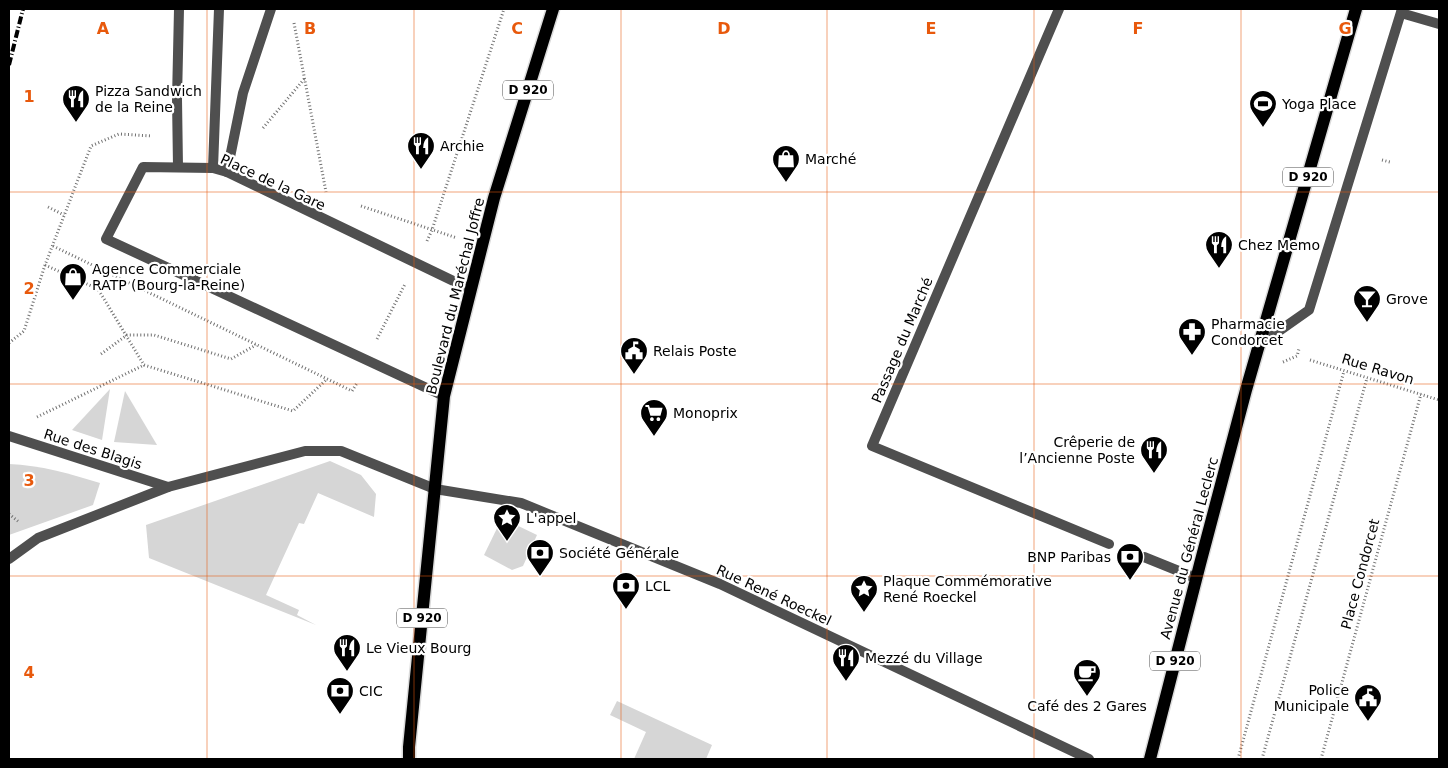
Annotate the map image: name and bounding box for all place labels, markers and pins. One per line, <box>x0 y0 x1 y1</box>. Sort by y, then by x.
place label: Pizza Sandwich de la Reine <box>95 83 202 115</box>
restaurant icon: Pizza Sandwich de la Reine <box>61 84 91 123</box>
sports icon: Yoga Place <box>1248 89 1278 128</box>
place label: Yoga Place <box>1281 96 1356 112</box>
restaurant icon: Archie <box>406 131 436 170</box>
place label: Archie <box>440 138 484 154</box>
shop icon: Marché <box>771 144 801 183</box>
place label: Marché <box>805 151 856 167</box>
restaurant icon: Chez Memo <box>1204 230 1234 269</box>
place label: Chez Memo <box>1238 237 1320 253</box>
place label: Agence Commerciale RATP (Bourg-la-Reine) <box>92 261 245 293</box>
shop icon: Agence Commerciale RATP (Bourg-la-Reine) <box>58 262 88 301</box>
bar icon: Grove <box>1352 284 1382 323</box>
place label: Grove <box>1386 291 1428 307</box>
place label: Pharmacie Condorcet <box>1211 316 1285 348</box>
pharmacy icon: Pharmacie Condorcet <box>1177 317 1207 356</box>
public building icon: Relais Poste <box>619 336 649 375</box>
place label: Relais Poste <box>653 343 737 359</box>
supermarket icon: Monoprix <box>639 398 669 437</box>
place label: Monoprix <box>673 405 738 421</box>
place label: Crêperie de l’Ancienne Poste <box>1019 434 1135 466</box>
restaurant icon: Crêperie de l’Ancienne Poste <box>1139 435 1169 474</box>
place icon: L'appel <box>492 503 522 542</box>
place label: L'appel <box>526 510 577 526</box>
bank icon: Société Générale <box>525 538 555 577</box>
bank icon: BNP Paribas <box>1115 542 1145 581</box>
place label: Société Générale <box>559 545 679 561</box>
place label: BNP Paribas <box>1027 549 1111 565</box>
bank icon: LCL <box>611 571 641 610</box>
place label: Plaque Commémorative René Roeckel <box>883 573 1052 605</box>
place icon: Plaque Commémorative René Roeckel <box>849 574 879 613</box>
place label: LCL <box>645 578 671 594</box>
restaurant icon: Le Vieux Bourg <box>332 633 362 672</box>
place label: Le Vieux Bourg <box>366 640 471 656</box>
restaurant icon: Mezzé du Village <box>831 643 861 682</box>
place label: Mezzé du Village <box>865 650 983 666</box>
cafe icon: Café des 2 Gares <box>1072 658 1102 697</box>
bank icon: CIC <box>325 676 355 715</box>
place label: Police Municipale <box>1274 682 1349 714</box>
place label: CIC <box>359 683 383 699</box>
public building icon: Police Municipale <box>1353 683 1383 722</box>
place label: Café des 2 Gares <box>1027 698 1147 714</box>

